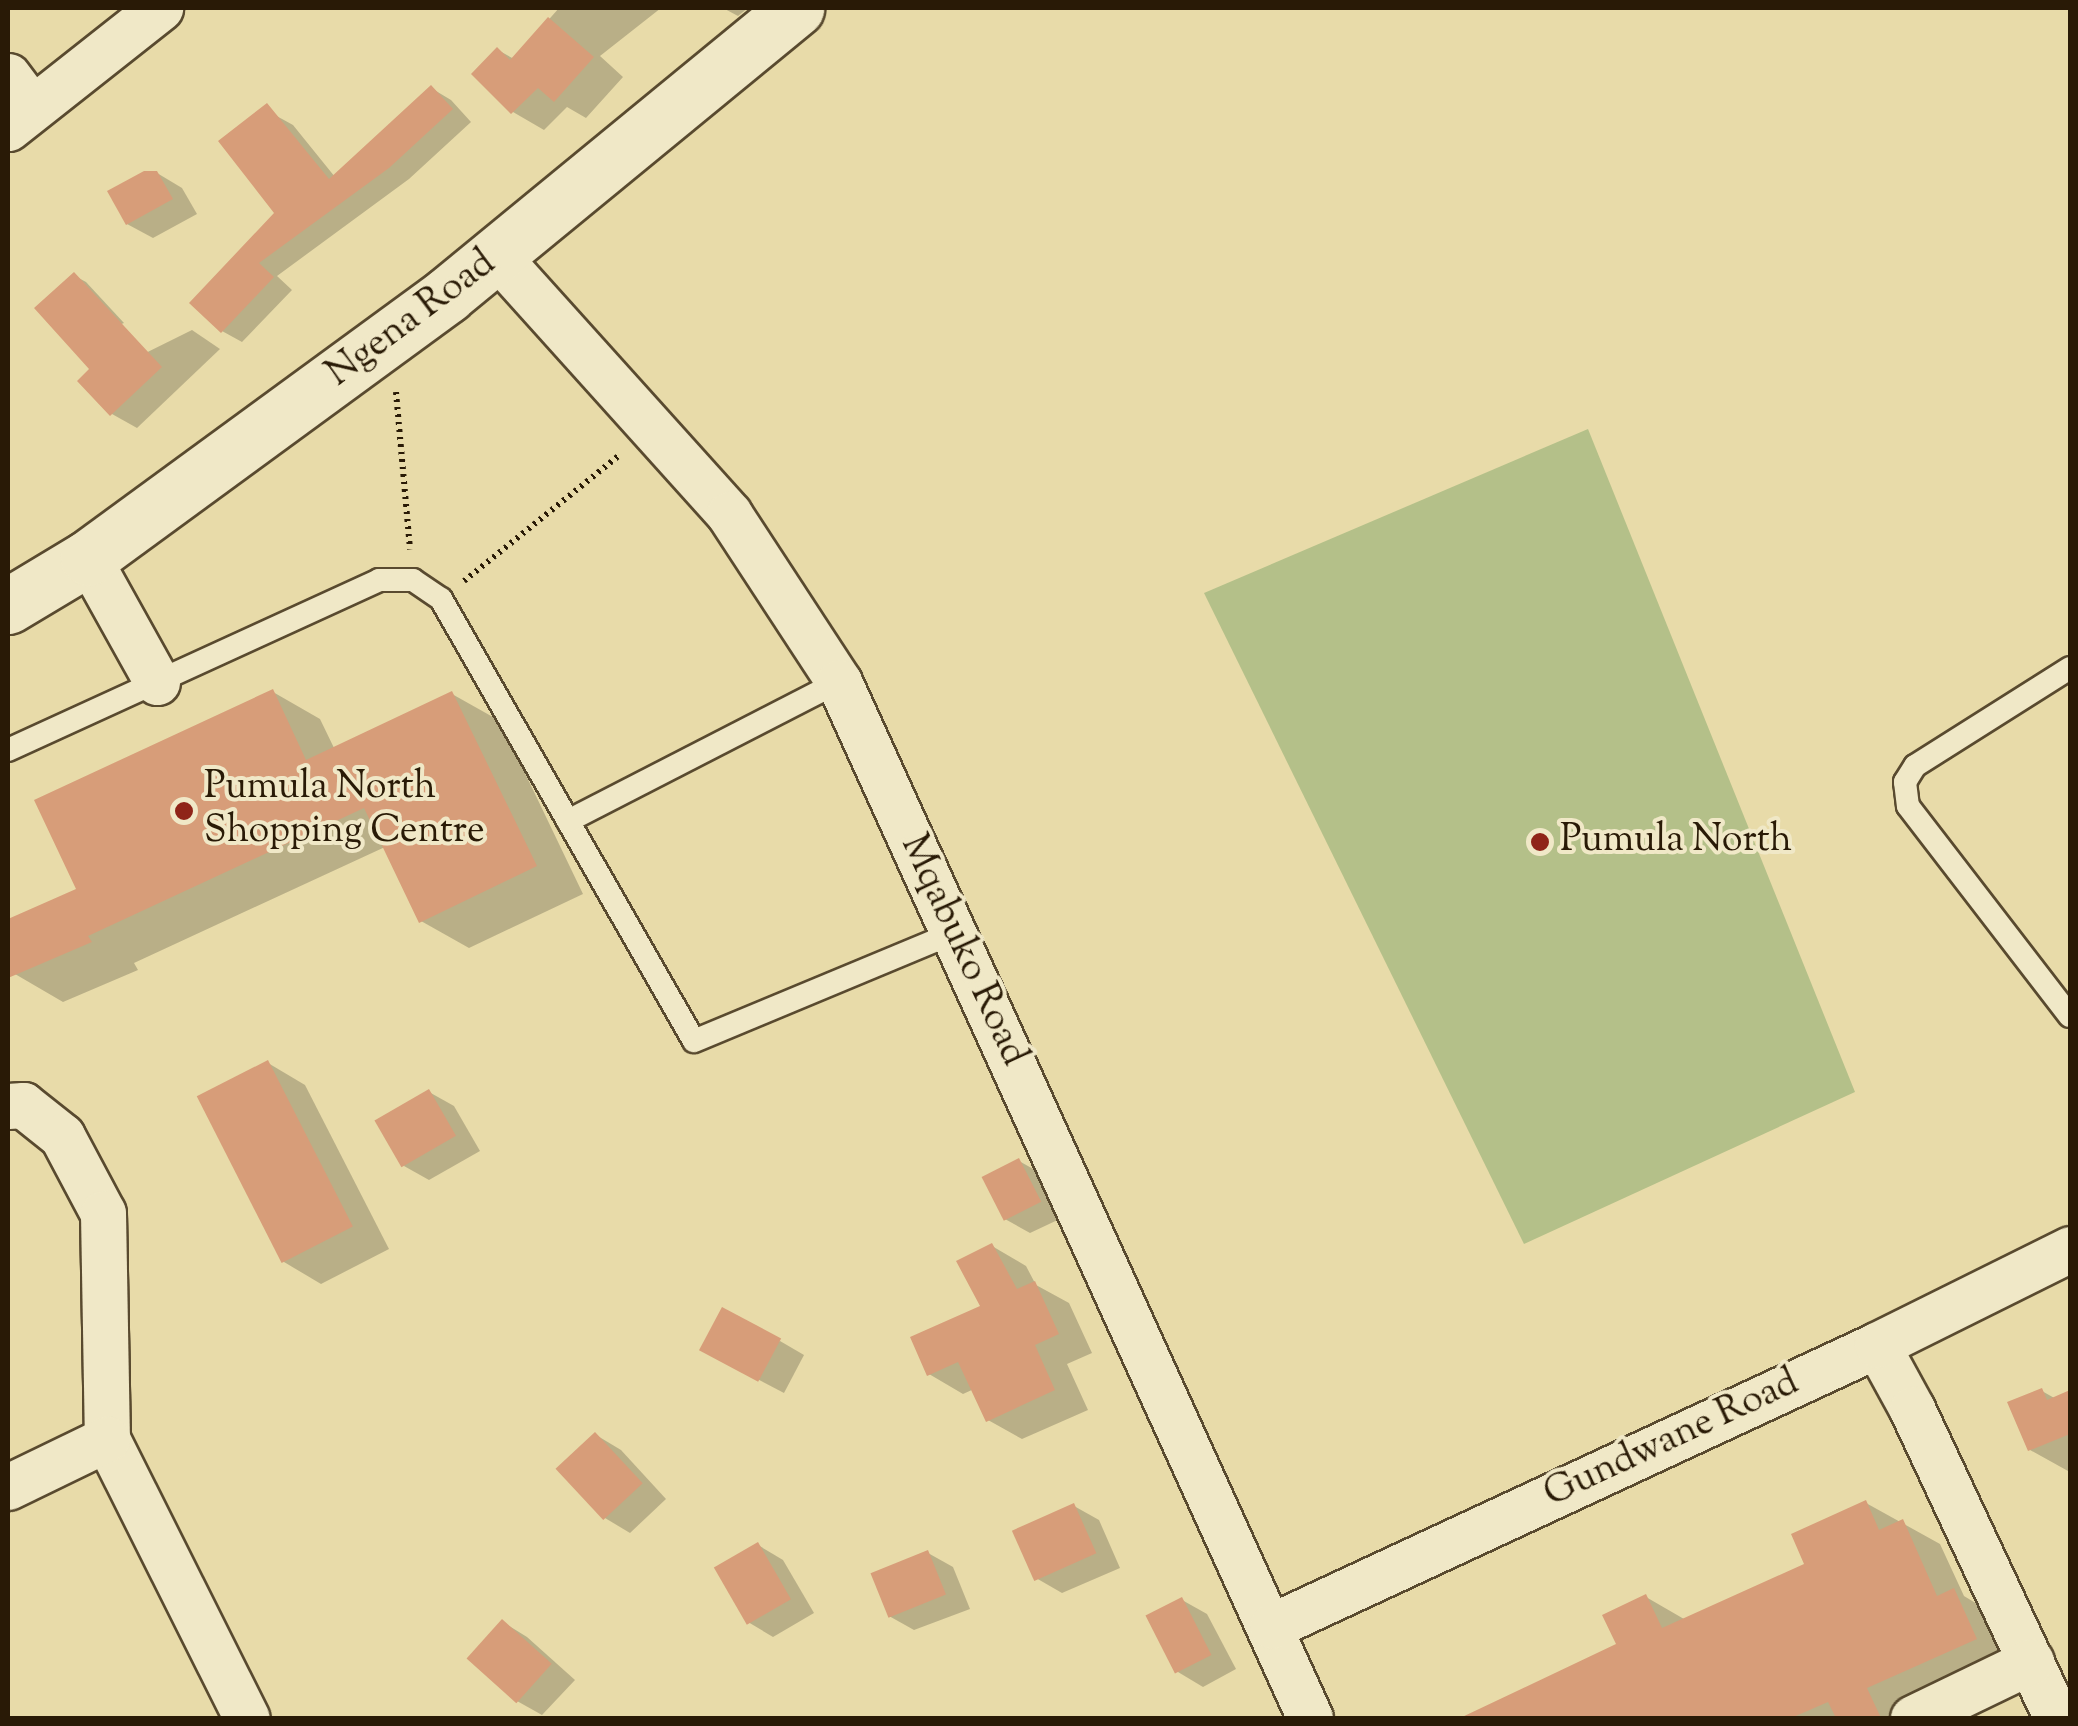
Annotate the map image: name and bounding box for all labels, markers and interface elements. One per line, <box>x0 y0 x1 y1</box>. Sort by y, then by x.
street label: Ngena Road <box>319 242 505 398</box>
place label: Pumula North Shopping Centre <box>204 766 485 856</box>
marker: Pumula North Shopping Centre <box>173 800 195 822</box>
place label: Pumula North <box>1560 819 1792 865</box>
street label: Mqabuko Road <box>889 828 1035 1074</box>
marker: Pumula North <box>1529 831 1551 853</box>
street label: Gundwane Road <box>1538 1361 1806 1519</box>

